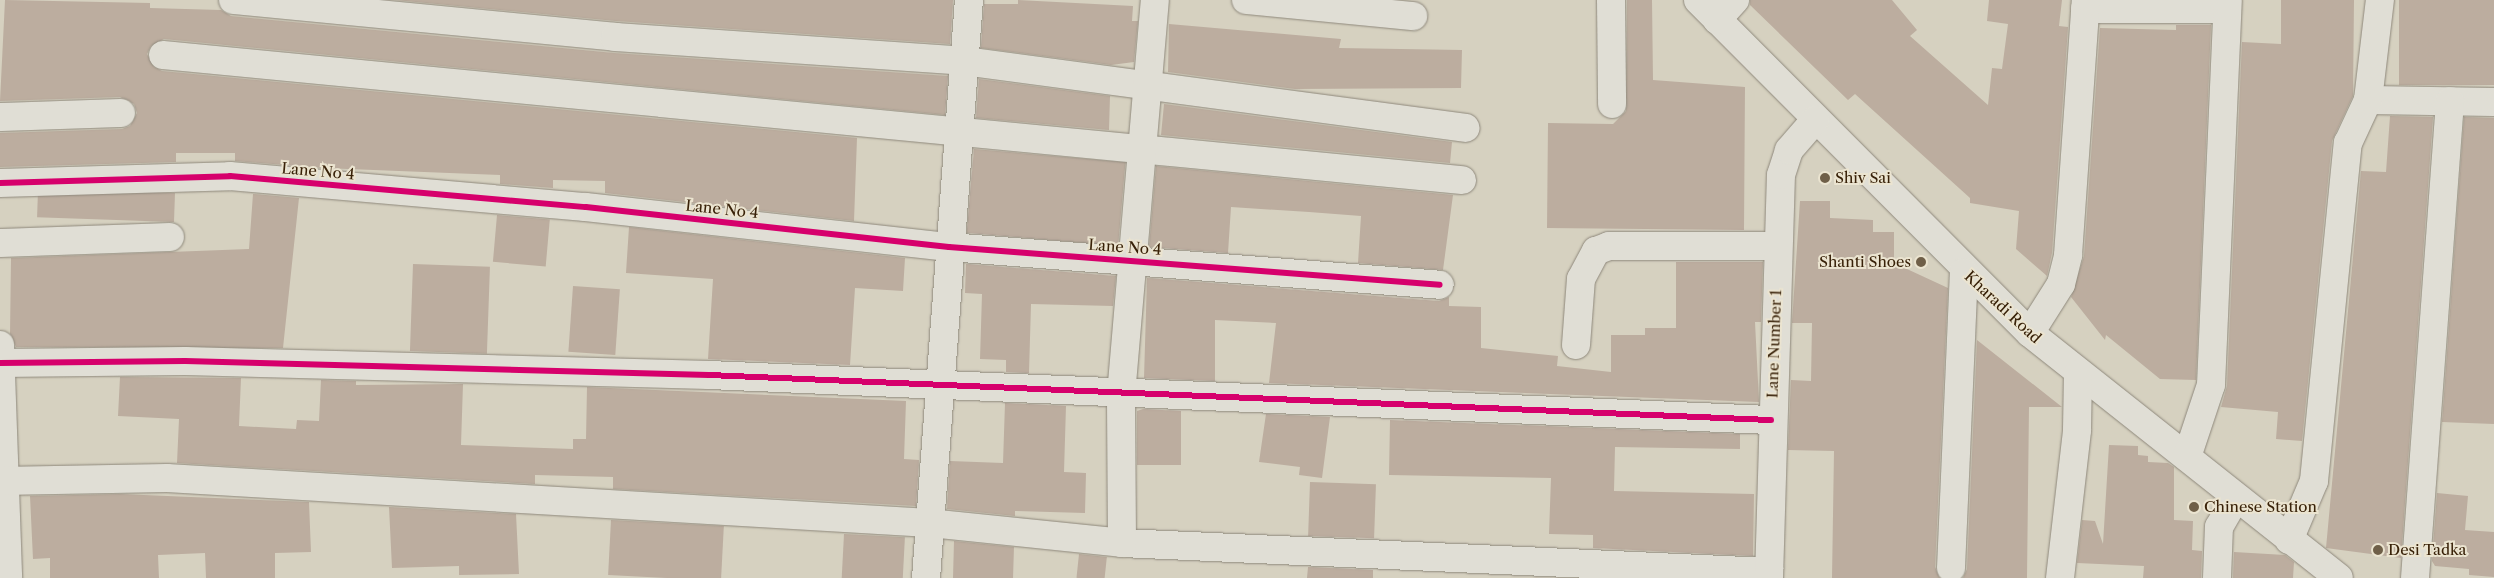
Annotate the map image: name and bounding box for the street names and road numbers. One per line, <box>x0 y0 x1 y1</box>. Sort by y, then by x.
street label: Lane No 4 <box>281 159 355 183</box>
street label: Lane No 4 <box>685 196 759 222</box>
street label: Lane No 4 <box>1088 235 1162 259</box>
street label: Kharadi Road <box>1961 267 2045 347</box>
street label: Lane Number 1 <box>1763 289 1785 399</box>

